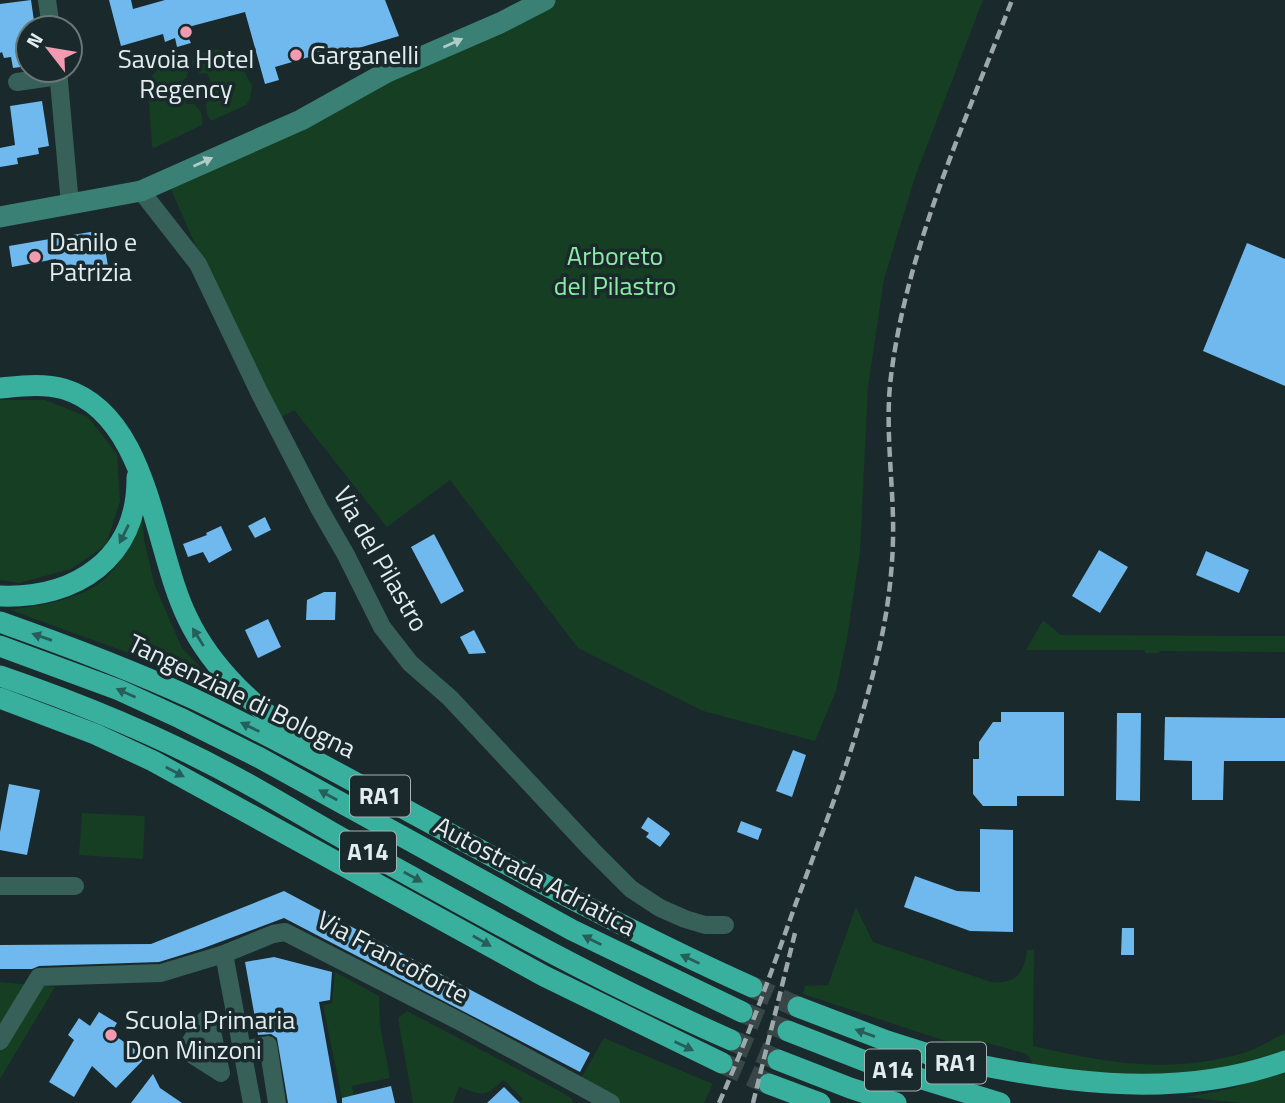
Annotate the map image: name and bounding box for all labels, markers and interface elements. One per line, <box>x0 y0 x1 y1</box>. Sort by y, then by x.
north arrow <box>14 14 84 84</box>
marker: Savoia Hotel Regency <box>178 24 194 40</box>
text: N <box>18 27 50 53</box>
place label: Garganelli <box>310 35 419 74</box>
one-way arrow <box>442 38 463 49</box>
place label: Savoia Hotel Regency <box>118 39 254 108</box>
marker: Garganelli <box>288 47 304 63</box>
one-way arrow <box>193 157 214 168</box>
place label: Danilo e Patrizia <box>49 222 137 291</box>
park label: Arboreto del Pilastro <box>554 236 676 305</box>
marker: Danilo e Patrizia <box>27 249 43 265</box>
street label: Via del Pilastro <box>324 479 439 639</box>
one-way arrow <box>119 524 130 544</box>
street label: Tangenziale di Bologna <box>122 623 363 768</box>
one-way arrow <box>192 627 205 646</box>
one-way arrow <box>31 631 52 642</box>
one-way arrow <box>115 687 136 698</box>
one-way arrow <box>240 721 260 733</box>
one-way arrow <box>166 766 186 778</box>
road number: RA1 <box>350 776 410 816</box>
one-way arrow <box>318 790 338 802</box>
street label: Autostrada Adriatica <box>427 806 643 945</box>
road number: A14 <box>340 832 396 872</box>
one-way arrow <box>403 871 423 883</box>
street label: Via Francoforte <box>310 900 476 1013</box>
one-way arrow <box>582 934 602 946</box>
one-way arrow <box>473 935 492 947</box>
one-way arrow <box>680 953 700 965</box>
place label: Scuola Primaria Don Minzoni <box>125 1000 295 1069</box>
marker: Scuola Primaria Don Minzoni <box>103 1027 119 1043</box>
one-way arrow <box>854 1027 875 1038</box>
one-way arrow <box>674 1040 694 1051</box>
road number: RA1 <box>926 1042 986 1084</box>
road number: A14 <box>865 1050 921 1090</box>

